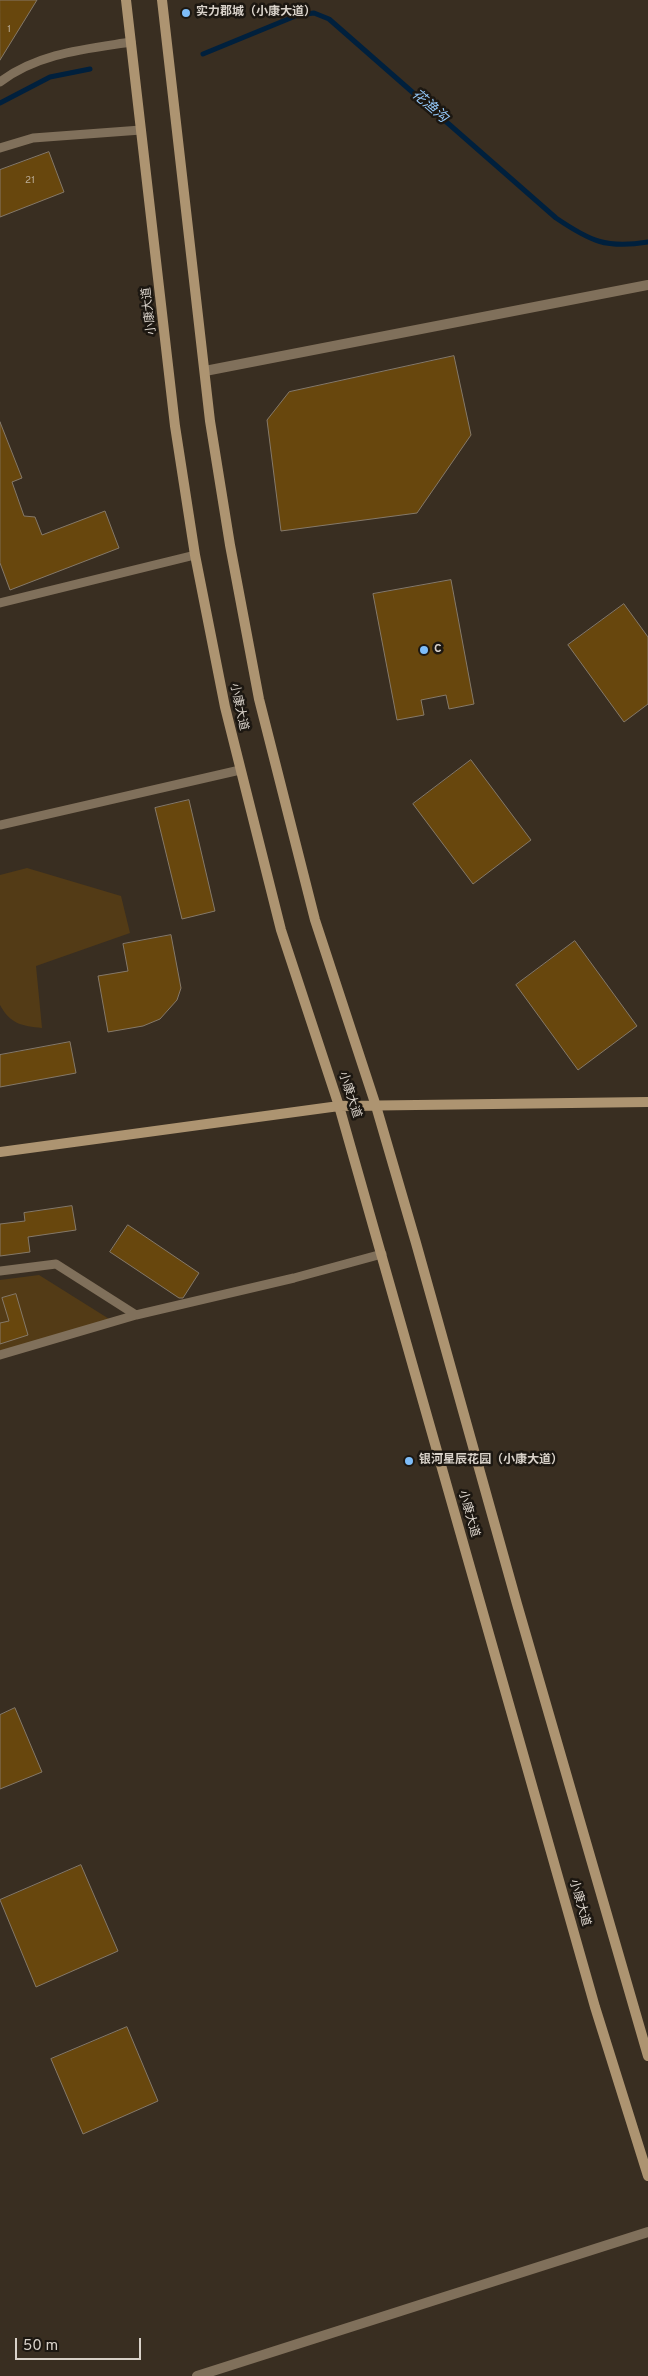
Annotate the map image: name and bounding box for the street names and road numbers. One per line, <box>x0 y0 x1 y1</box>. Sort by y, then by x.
street label: 小康大道 <box>140 286 160 336</box>
street label: 小康大道 <box>226 682 250 732</box>
street label: 小康大道 <box>335 1070 363 1120</box>
street label: 小康大道 <box>454 1489 482 1539</box>
street label: 小康大道 <box>565 1878 593 1928</box>

